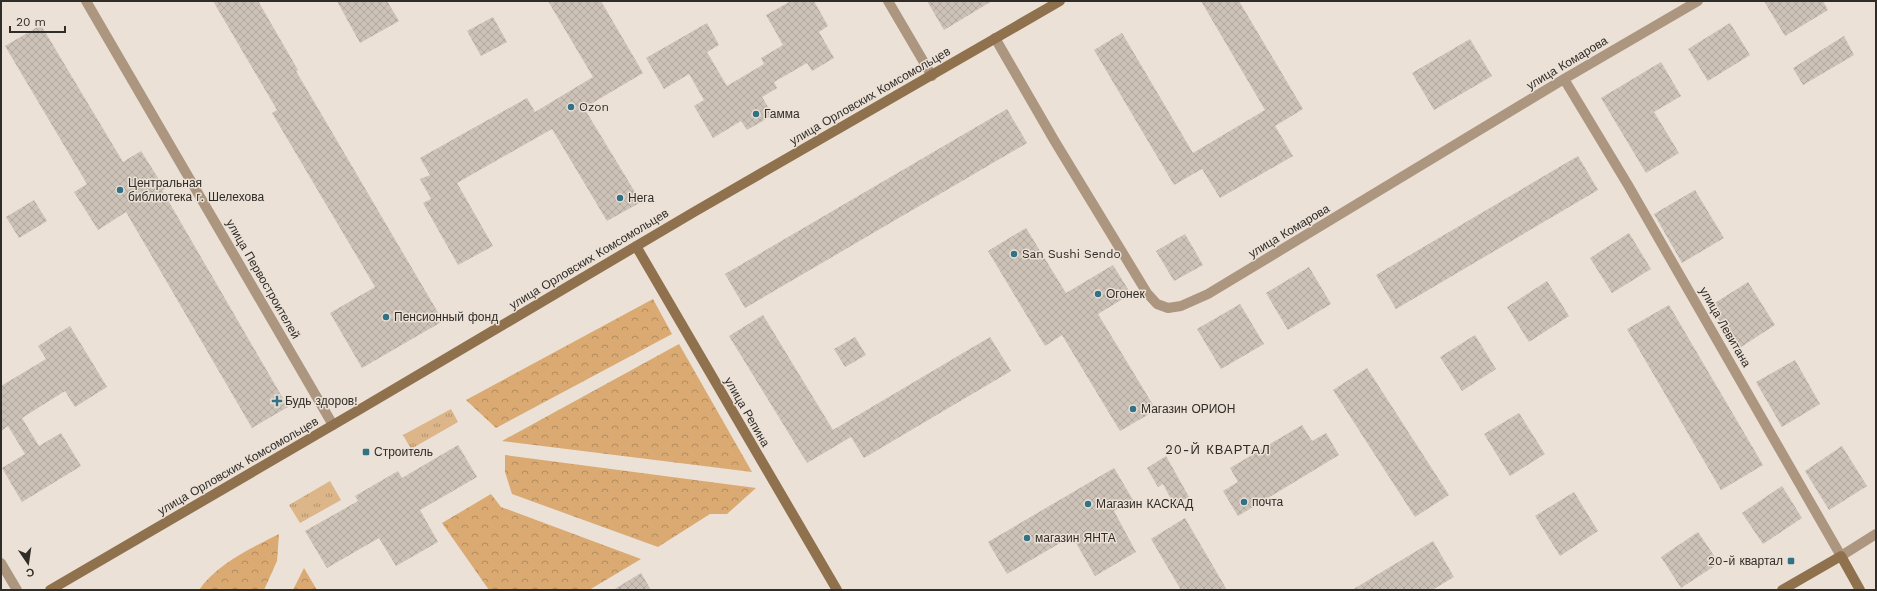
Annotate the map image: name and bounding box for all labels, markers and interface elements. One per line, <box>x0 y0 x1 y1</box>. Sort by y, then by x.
scale bar <box>10 8 65 34</box>
text: 20 m <box>16 15 46 29</box>
street label: улица Комарова <box>1524 33 1610 93</box>
street label: улица Орловских Комсомольцев <box>787 44 953 148</box>
place label: Ozon <box>579 100 609 114</box>
marker: Ozon <box>566 102 576 112</box>
place label: Гамма <box>764 107 800 121</box>
marker: Гамма <box>751 109 761 119</box>
place label: Центральная библиотека г. Шелехова <box>128 176 264 204</box>
marker: Центральная библиотека г. Шелехова <box>115 185 125 195</box>
place label: Нега <box>628 191 654 205</box>
marker: Нега <box>615 193 625 203</box>
street label: улица Комарова <box>1246 201 1332 261</box>
street label: улица Орловских Комсомольцев <box>507 206 671 312</box>
street label: улица Первостроителей <box>223 217 303 341</box>
place label: San Sushi Sendo <box>1022 247 1121 261</box>
marker: San Sushi Sendo <box>1009 249 1019 259</box>
street label: улица Левитана <box>1696 285 1754 370</box>
place label: Огонек <box>1106 287 1145 301</box>
marker: Огонек <box>1093 289 1103 299</box>
place label: Пенсионный фонд <box>394 310 498 324</box>
marker: Пенсионный фонд <box>381 312 391 322</box>
street label: улица Репина <box>722 375 773 449</box>
place label: Будь здоров! <box>285 394 357 408</box>
marker: Будь здоров! <box>272 396 282 406</box>
place label: Магазин ОРИОН <box>1141 402 1235 416</box>
marker: Магазин ОРИОН <box>1128 404 1138 414</box>
street label: улица Орловских Комсомольцев <box>155 414 321 518</box>
district label: 20-Й КВАРТАЛ <box>1165 442 1271 457</box>
place label: Строитель <box>374 445 433 459</box>
marker: Строитель <box>361 447 371 457</box>
place label: почта <box>1252 495 1284 509</box>
place label: Магазин КАСКАД <box>1096 497 1193 511</box>
marker: почта <box>1239 497 1249 507</box>
marker: Магазин КАСКАД <box>1083 499 1093 509</box>
place label: магазин ЯНТА <box>1035 531 1116 545</box>
marker: магазин ЯНТА <box>1022 533 1032 543</box>
north arrow <box>8 543 48 583</box>
place label: 20-й квартал <box>1708 554 1783 568</box>
marker: 20-й квартал <box>1786 556 1796 566</box>
text: С <box>25 565 35 579</box>

